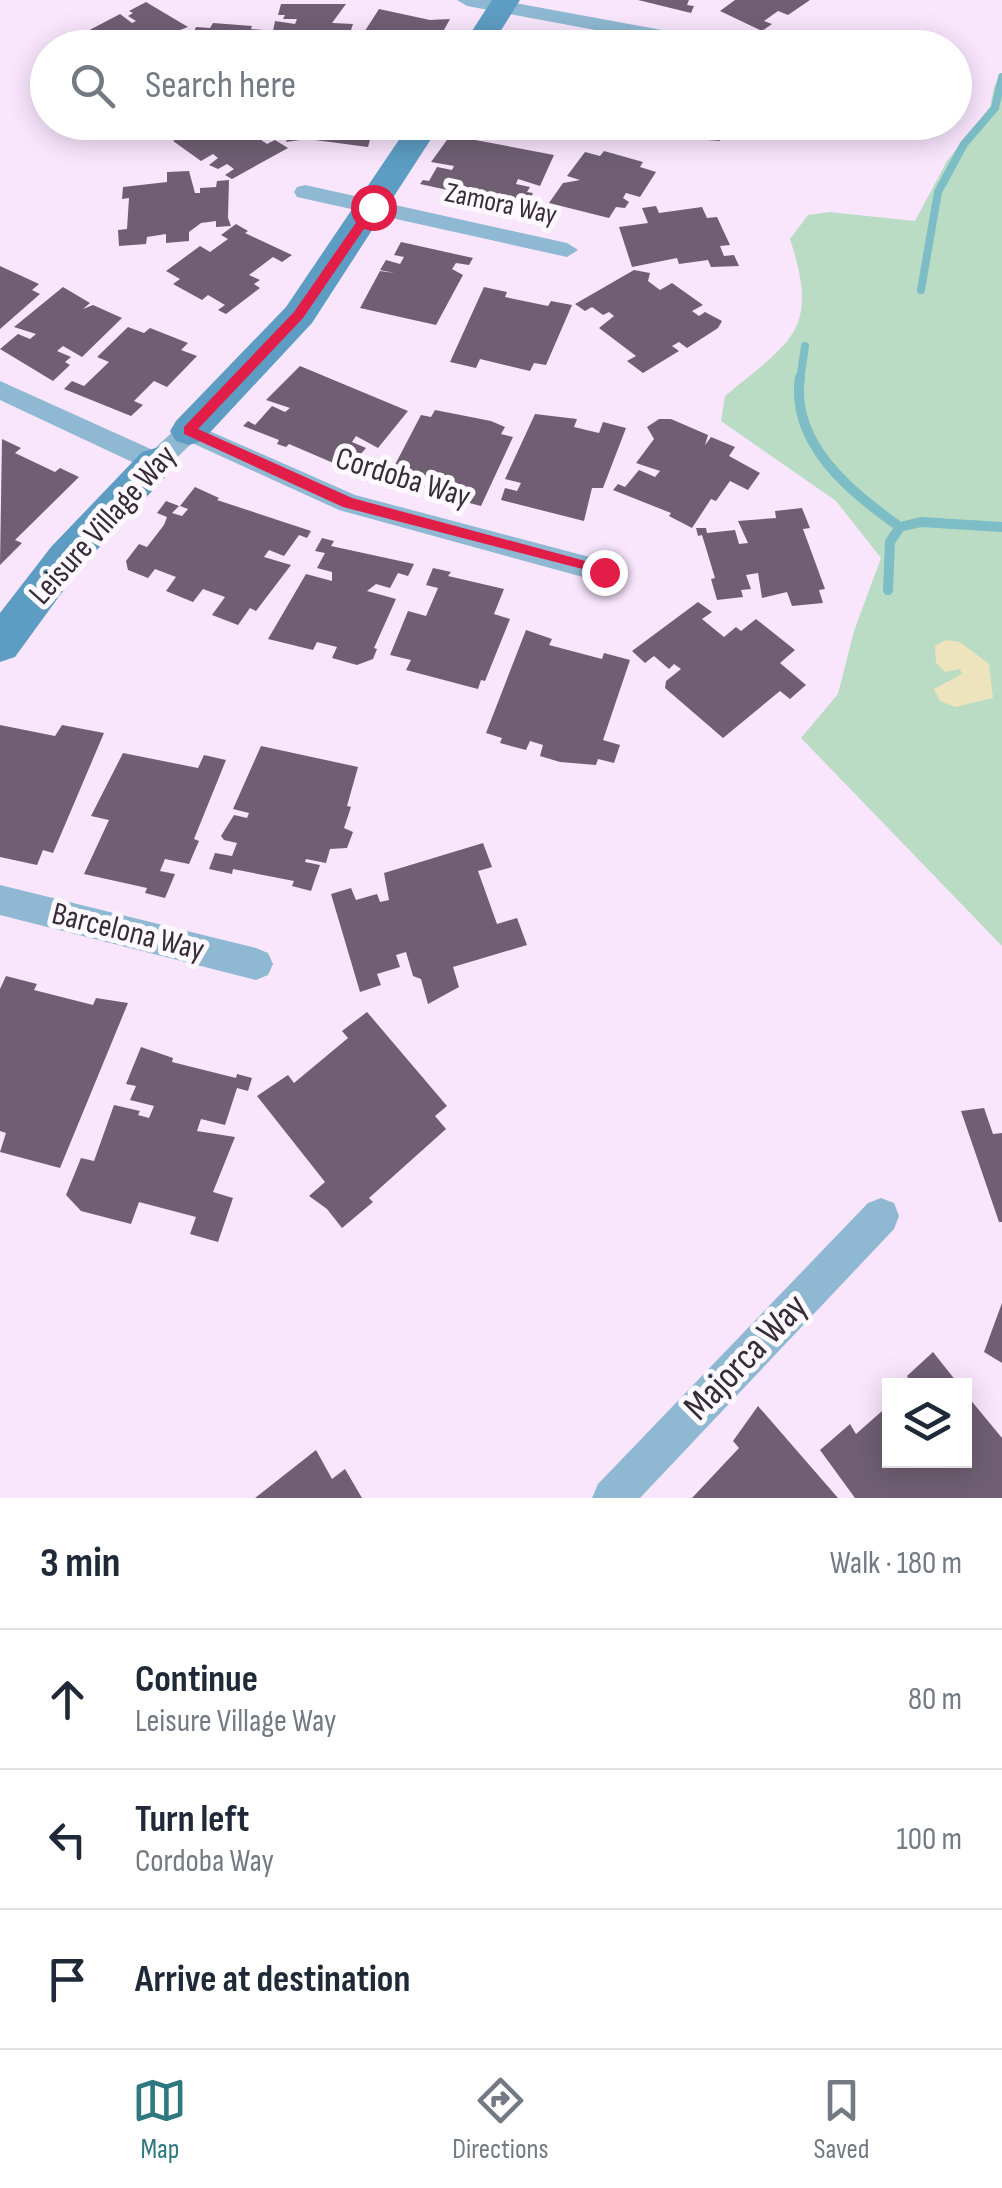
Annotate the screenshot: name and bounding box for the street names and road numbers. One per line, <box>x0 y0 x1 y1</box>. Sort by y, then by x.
street label: Zamora Way <box>442 176 560 232</box>
street label: Leisure Village Way <box>21 437 185 613</box>
street label: Cordoba Way <box>331 439 475 517</box>
street label: Barcelona Way <box>48 894 208 970</box>
street label: Majorca Way <box>675 1284 817 1430</box>

